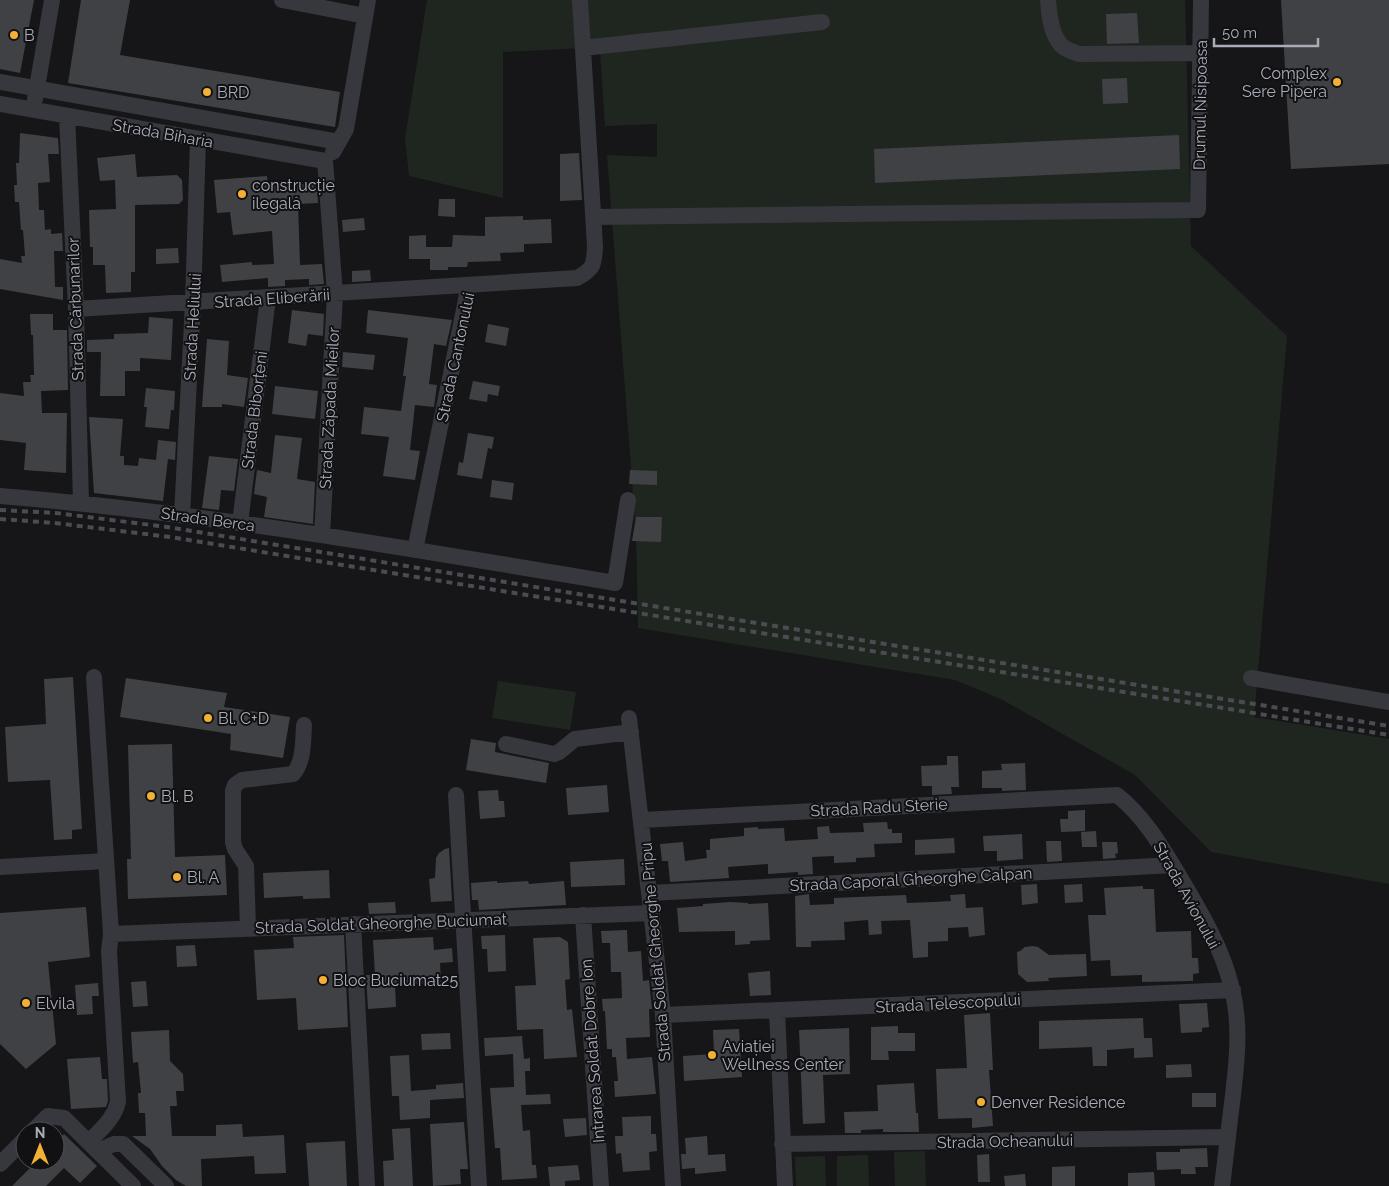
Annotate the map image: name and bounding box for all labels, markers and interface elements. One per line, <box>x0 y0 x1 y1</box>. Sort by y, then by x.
scale bar <box>1214 15 1318 47</box>
text: 50 m <box>1222 24 1257 42</box>
place label: B <box>24 26 35 45</box>
marker: B <box>8 29 20 41</box>
street label: Drumul Nisipoasa <box>1190 40 1211 170</box>
place label: Complex Sere Pipera <box>1242 64 1327 101</box>
marker: Complex Sere Pipera <box>1331 76 1343 88</box>
place label: BRD <box>217 83 250 102</box>
marker: BRD <box>201 86 213 98</box>
street label: Strada Biharia <box>111 115 215 152</box>
place label: construcție ilegală <box>252 176 335 213</box>
marker: construcție ilegală <box>236 188 248 200</box>
street label: Strada Cărbunarilor <box>63 237 87 381</box>
street label: Strada Heliului <box>180 273 205 381</box>
street label: Strada Eliberării <box>214 285 330 312</box>
street label: Strada Cantonului <box>432 291 478 424</box>
street label: Strada Zăpada Mieilor <box>316 326 343 489</box>
street label: Strada Biborțeni <box>238 350 271 470</box>
street label: Strada Berca <box>160 503 256 536</box>
place label: Bl. C+D <box>218 709 269 728</box>
marker: Bl. C+D <box>202 712 214 724</box>
place label: Bl. B <box>161 787 194 806</box>
marker: Bl. B <box>145 790 157 802</box>
street label: Strada Radu Sterie <box>810 794 948 821</box>
street label: Strada Avionului <box>1149 838 1224 952</box>
street label: Strada Soldat Gheorghe Pripu <box>636 842 675 1062</box>
street label: Strada Caporal Gheorghe Calpan <box>789 864 1033 895</box>
place label: Bl. A <box>187 868 220 887</box>
marker: Bl. A <box>171 871 183 883</box>
street label: Strada Soldat Gheorghe Buciumat <box>255 910 508 937</box>
street label: Intrarea Soldat Dobre Ion <box>577 958 608 1144</box>
place label: Bloc Buciumat25 <box>333 971 458 990</box>
marker: Bloc Buciumat25 <box>317 974 329 986</box>
street label: Strada Telescopului <box>875 990 1021 1017</box>
place label: Elvila <box>36 994 75 1013</box>
marker: Elvila <box>20 997 32 1009</box>
place label: Aviației Wellness Center <box>722 1037 844 1074</box>
marker: Aviației Wellness Center <box>706 1049 718 1061</box>
place label: Denver Residence <box>991 1093 1126 1112</box>
marker: Denver Residence <box>975 1096 987 1108</box>
north arrow <box>15 1121 65 1171</box>
text: N <box>35 1125 45 1141</box>
street label: Strada Ocheanului <box>937 1131 1073 1152</box>

